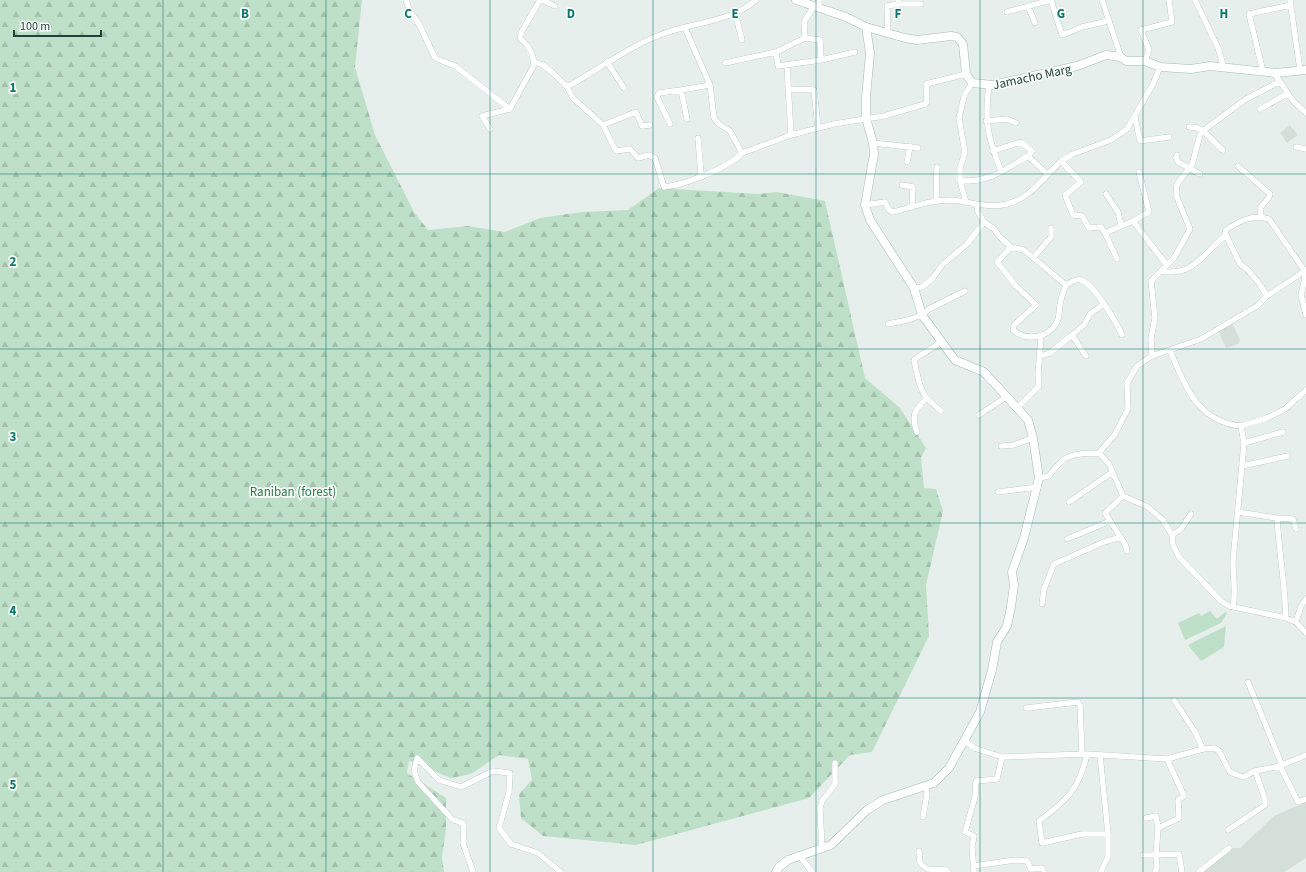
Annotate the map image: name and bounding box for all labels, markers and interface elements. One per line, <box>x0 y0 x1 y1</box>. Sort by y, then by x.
text: B <box>241 5 249 23</box>
text: C <box>404 5 412 23</box>
text: D <box>567 5 575 23</box>
text: E <box>731 5 739 23</box>
text: F <box>895 5 902 23</box>
text: G <box>1057 5 1065 23</box>
text: H <box>1220 5 1228 23</box>
scale bar <box>14 12 101 38</box>
text: 100 m <box>20 18 50 35</box>
street label: Jamacho Marg <box>991 60 1073 94</box>
text: 1 <box>10 79 17 97</box>
text: 2 <box>10 253 17 271</box>
text: 3 <box>10 428 17 446</box>
park label: Raniban (forest) <box>250 483 336 501</box>
text: 4 <box>10 602 17 620</box>
text: 5 <box>10 776 17 794</box>

